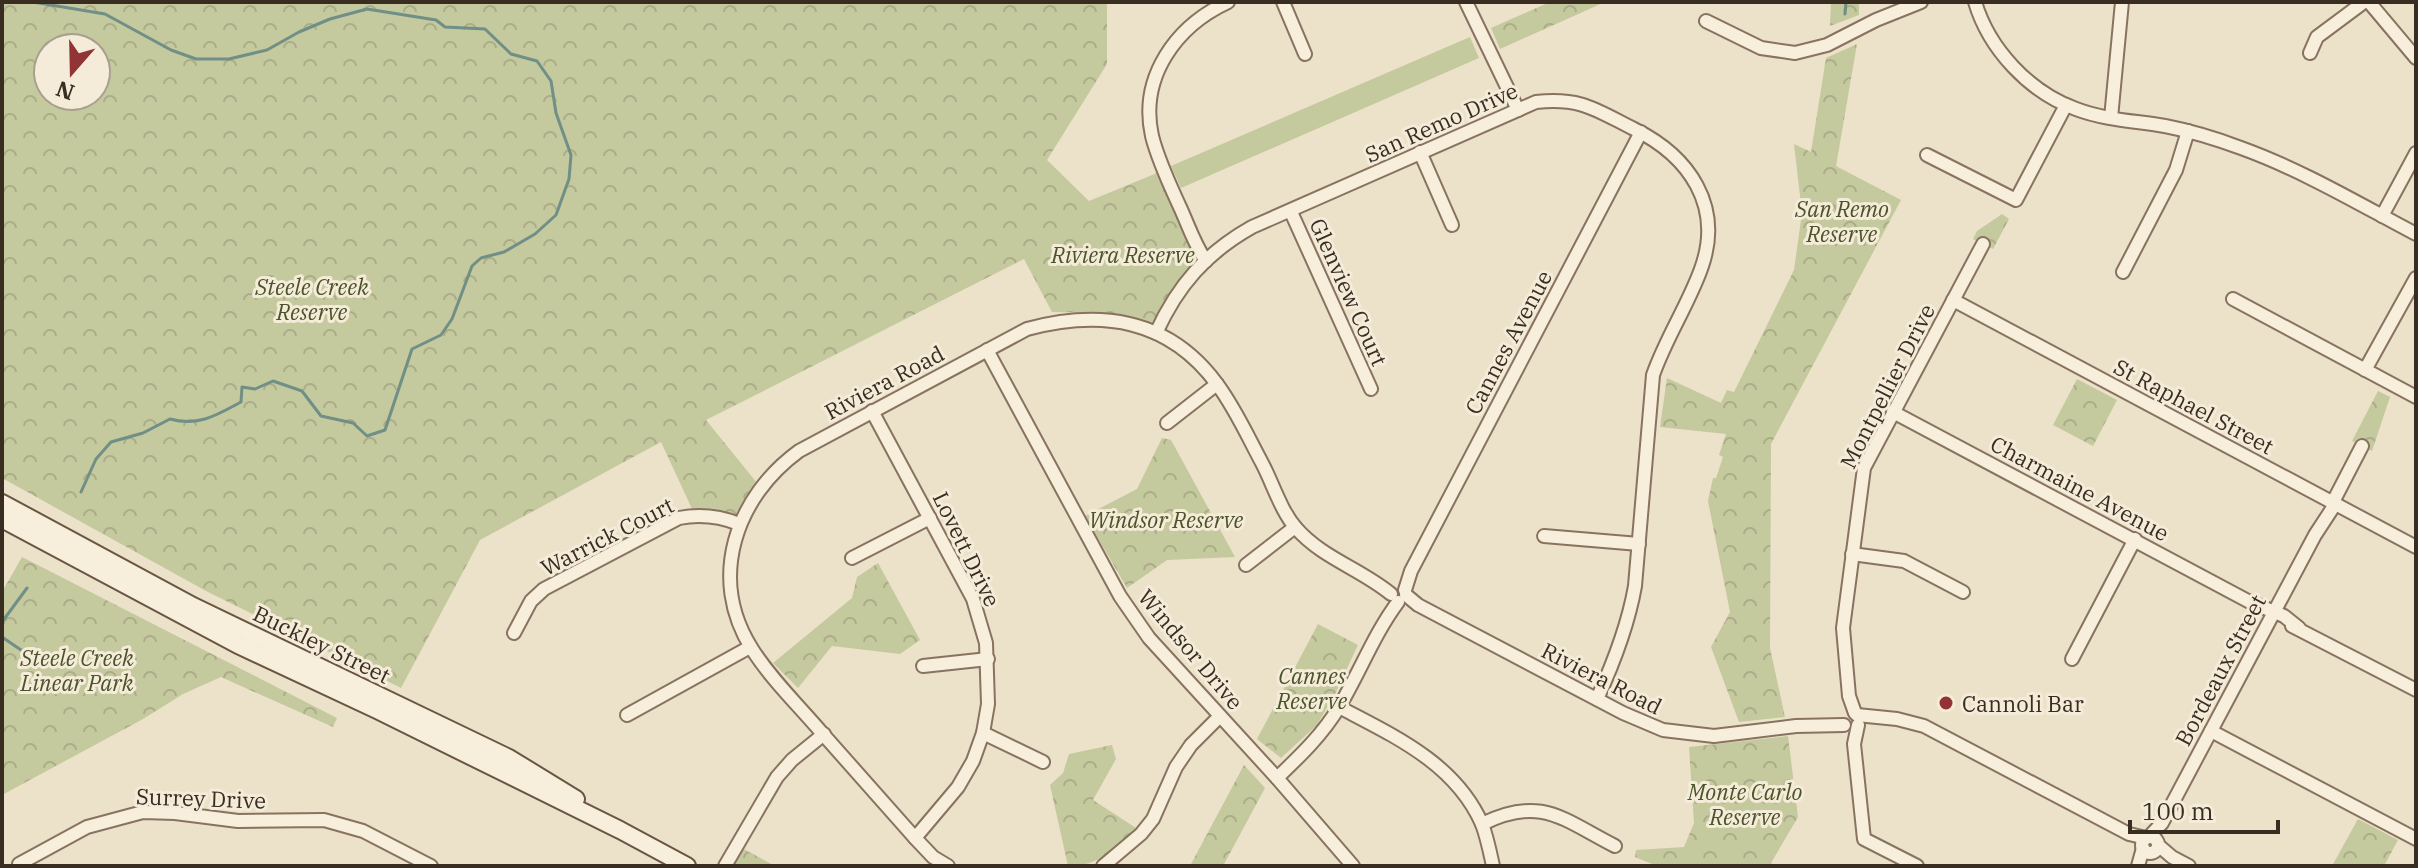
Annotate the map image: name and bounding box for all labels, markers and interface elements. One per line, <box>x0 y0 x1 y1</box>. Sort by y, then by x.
north arrow <box>32 32 112 112</box>
text: N <box>52 75 78 108</box>
street label: San Remo Drive <box>1360 75 1522 169</box>
park label: San Remo Reserve <box>1794 194 1889 248</box>
street label: Glenview Court <box>1304 214 1395 371</box>
park label: Riviera Reserve <box>1050 240 1195 269</box>
street label: Cannes Avenue <box>1458 265 1558 419</box>
park label: Steele Creek Reserve <box>254 272 369 326</box>
street label: Montpellier Drive <box>1833 299 1941 473</box>
street label: Riviera Road <box>819 338 949 426</box>
street label: St Raphael Street <box>2109 352 2279 460</box>
street label: Charmaine Avenue <box>1986 429 2174 547</box>
street label: Lovett Drive <box>927 487 1007 611</box>
street label: Warrick Court <box>536 490 679 582</box>
park label: Windsor Reserve <box>1089 505 1244 534</box>
street label: Windsor Drive <box>1132 583 1250 715</box>
street label: Bordeaux Street <box>2168 589 2272 751</box>
street label: Buckley Street <box>249 598 396 690</box>
street label: Riviera Road <box>1537 635 1667 721</box>
park label: Steele Creek Linear Park <box>19 643 134 697</box>
park label: Cannes Reserve <box>1276 661 1348 715</box>
place label: Cannoli Bar <box>1962 689 2084 718</box>
marker: Cannoli Bar <box>1937 694 1955 712</box>
park label: Monte Carlo Reserve <box>1687 777 1802 831</box>
street label: Surrey Drive <box>135 781 267 815</box>
scale bar <box>2130 784 2278 834</box>
text: 100 m <box>2142 795 2214 827</box>

